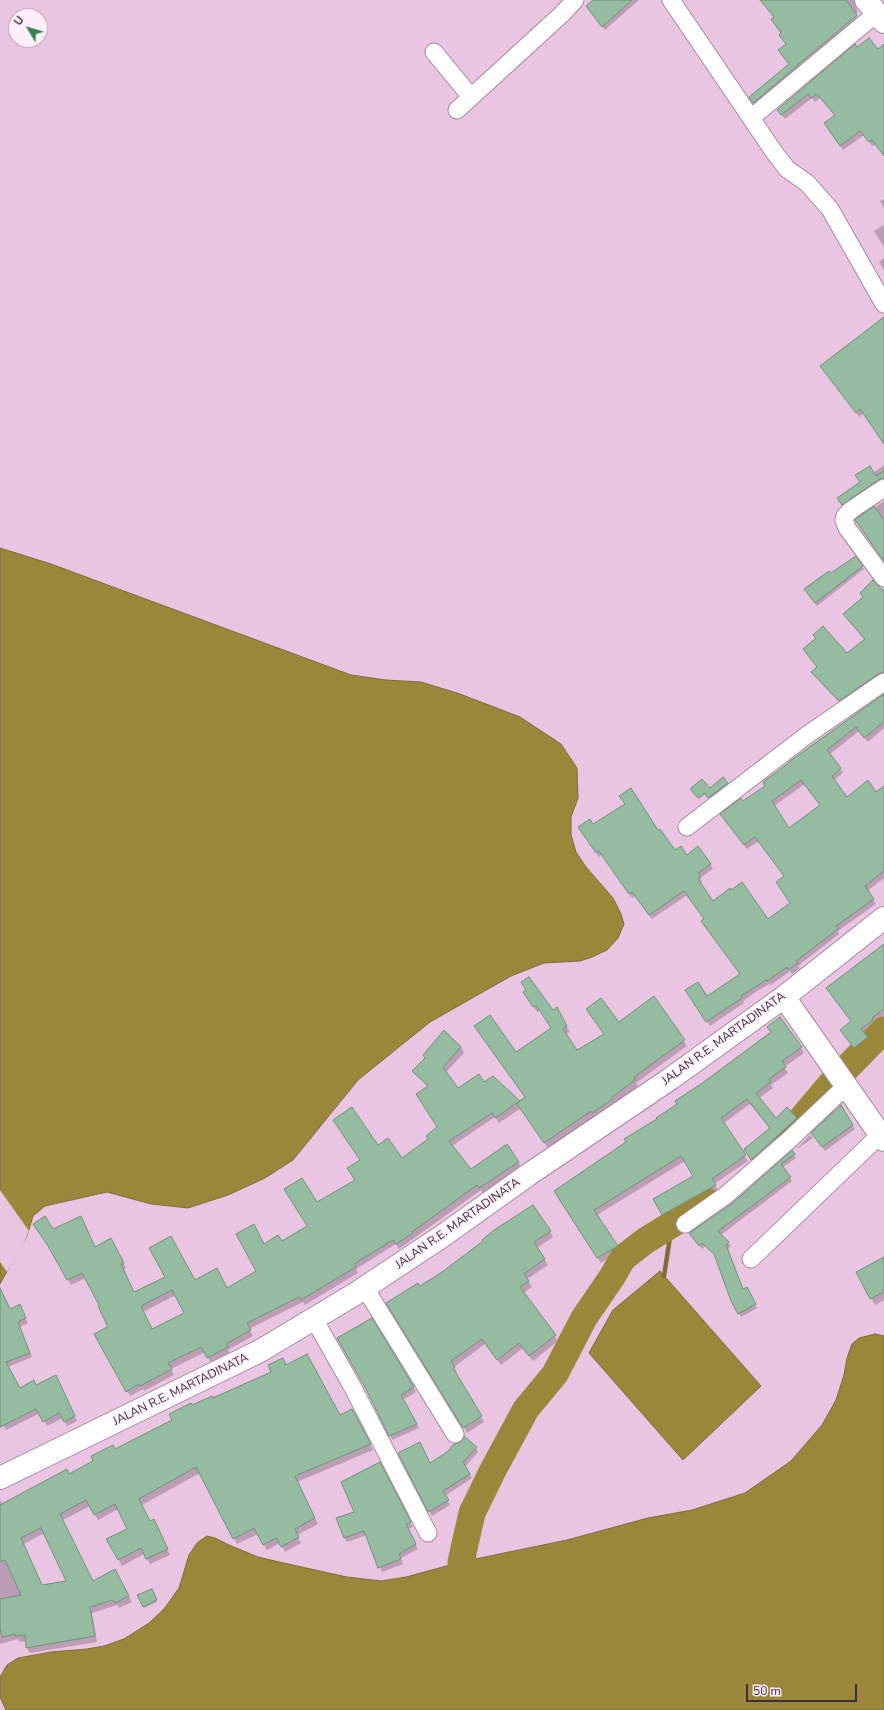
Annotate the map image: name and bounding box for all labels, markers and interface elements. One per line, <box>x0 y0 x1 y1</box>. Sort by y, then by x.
north arrow <box>8 8 48 48</box>
text: U <box>11 13 27 29</box>
street label: JALAN R.E. MARTADINATA <box>659 989 789 1089</box>
street label: JALAN R.E. MARTADINATA <box>393 1175 523 1273</box>
street label: JALAN R.E. MARTADINATA <box>111 1351 251 1429</box>
scale bar <box>748 1676 859 1702</box>
text: 50 m <box>753 1683 781 1699</box>

